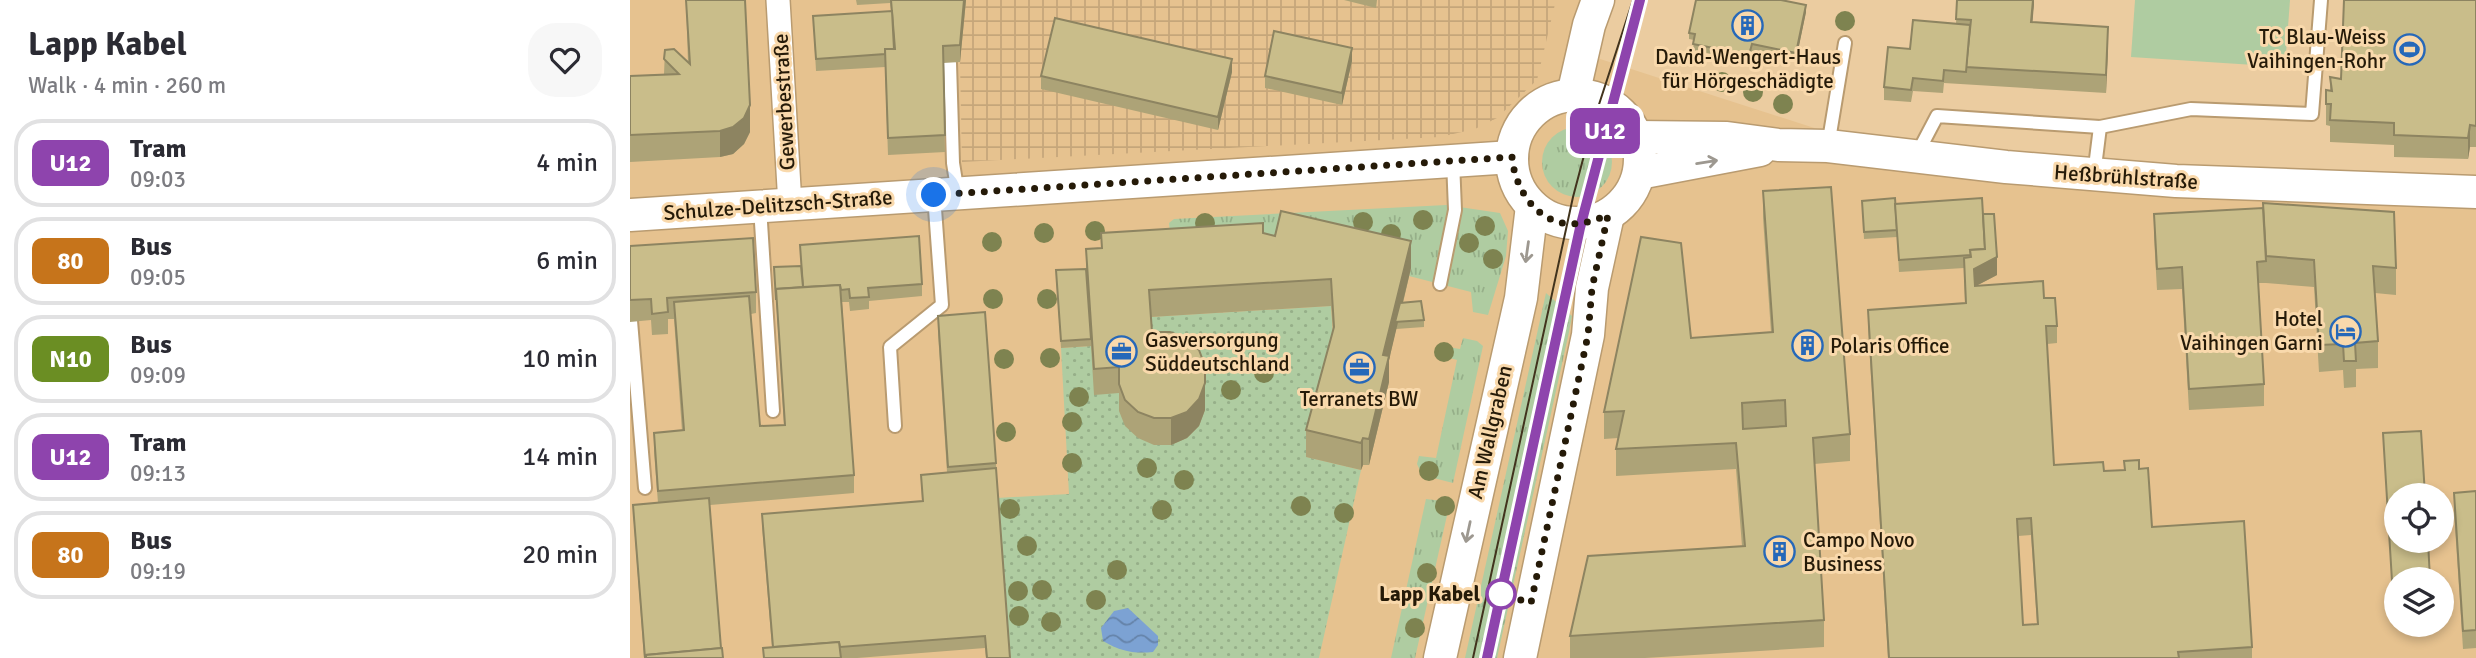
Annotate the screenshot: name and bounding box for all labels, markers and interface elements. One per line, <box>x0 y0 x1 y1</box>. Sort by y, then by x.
building icon: David-Wengert-Haus für Hörgeschädigte <box>1731 8 1765 42</box>
button: heart <box>528 23 602 97</box>
text: Lapp Kabel <box>28 24 187 65</box>
place label: TC Blau-Weiss Vaihingen-Rohr <box>2247 24 2386 74</box>
sports icon: TC Blau-Weiss Vaihingen-Rohr <box>2392 32 2426 66</box>
street label: Gewerbestraße <box>767 33 801 171</box>
place label: David-Wengert-Haus für Hörgeschädigte <box>1655 44 1841 94</box>
text: Walk · 4 min · 260 m <box>28 71 226 100</box>
line badge: U12 <box>1565 108 1645 154</box>
text: U12 <box>1584 116 1626 146</box>
text: Tram <box>130 133 187 165</box>
text: 4 min <box>536 147 598 179</box>
text: U12 <box>49 148 92 178</box>
one-way arrow <box>1695 155 1718 168</box>
street label: Heßbrühlstraße <box>2053 159 2199 195</box>
text: 09:03 <box>130 165 186 194</box>
your location <box>916 177 951 212</box>
street label: Schulze-Delitzsch-Straße <box>663 184 893 226</box>
text: Bus <box>130 231 172 263</box>
one-way arrow <box>1520 240 1533 263</box>
text: 6 min <box>536 245 598 277</box>
text: 80 <box>58 246 83 276</box>
text: 09:05 <box>130 263 186 292</box>
place label: Hotel Vaihingen Garni <box>2180 306 2323 356</box>
hotel icon: Hotel Vaihingen Garni <box>2329 314 2363 348</box>
place label: Gasversorgung Süddeutschland <box>1145 327 1290 377</box>
text: Bus <box>130 329 172 361</box>
building icon: Polaris Office <box>1790 329 1824 363</box>
place label: Polaris Office <box>1830 333 1950 359</box>
office icon: Gasversorgung Süddeutschland <box>1105 335 1139 369</box>
text: 10 min <box>522 343 598 375</box>
text: N10 <box>49 344 92 374</box>
office icon: Terranets BW <box>1342 350 1376 384</box>
text: 09:09 <box>130 361 186 390</box>
street label: Am Wallgraben <box>1462 363 1518 501</box>
place label: Terranets BW <box>1300 386 1418 412</box>
text: Tram <box>130 427 187 459</box>
text: 14 min <box>522 441 598 473</box>
text: U12 <box>49 442 92 472</box>
text: 09:13 <box>130 459 186 488</box>
map controls <box>2384 483 2454 637</box>
button: locate <box>2384 483 2454 553</box>
one-way arrow <box>1460 520 1474 543</box>
text: Bus <box>130 525 172 557</box>
place label: Campo Novo Business <box>1803 527 1915 577</box>
building icon: Campo Novo Business <box>1763 535 1797 569</box>
text: 20 min <box>522 539 598 571</box>
text: 80 <box>58 540 83 570</box>
text: 09:19 <box>130 557 186 586</box>
button: layers <box>2384 567 2454 637</box>
marker: Lapp Kabel <box>1486 579 1516 609</box>
place label: Lapp Kabel <box>1379 581 1480 607</box>

